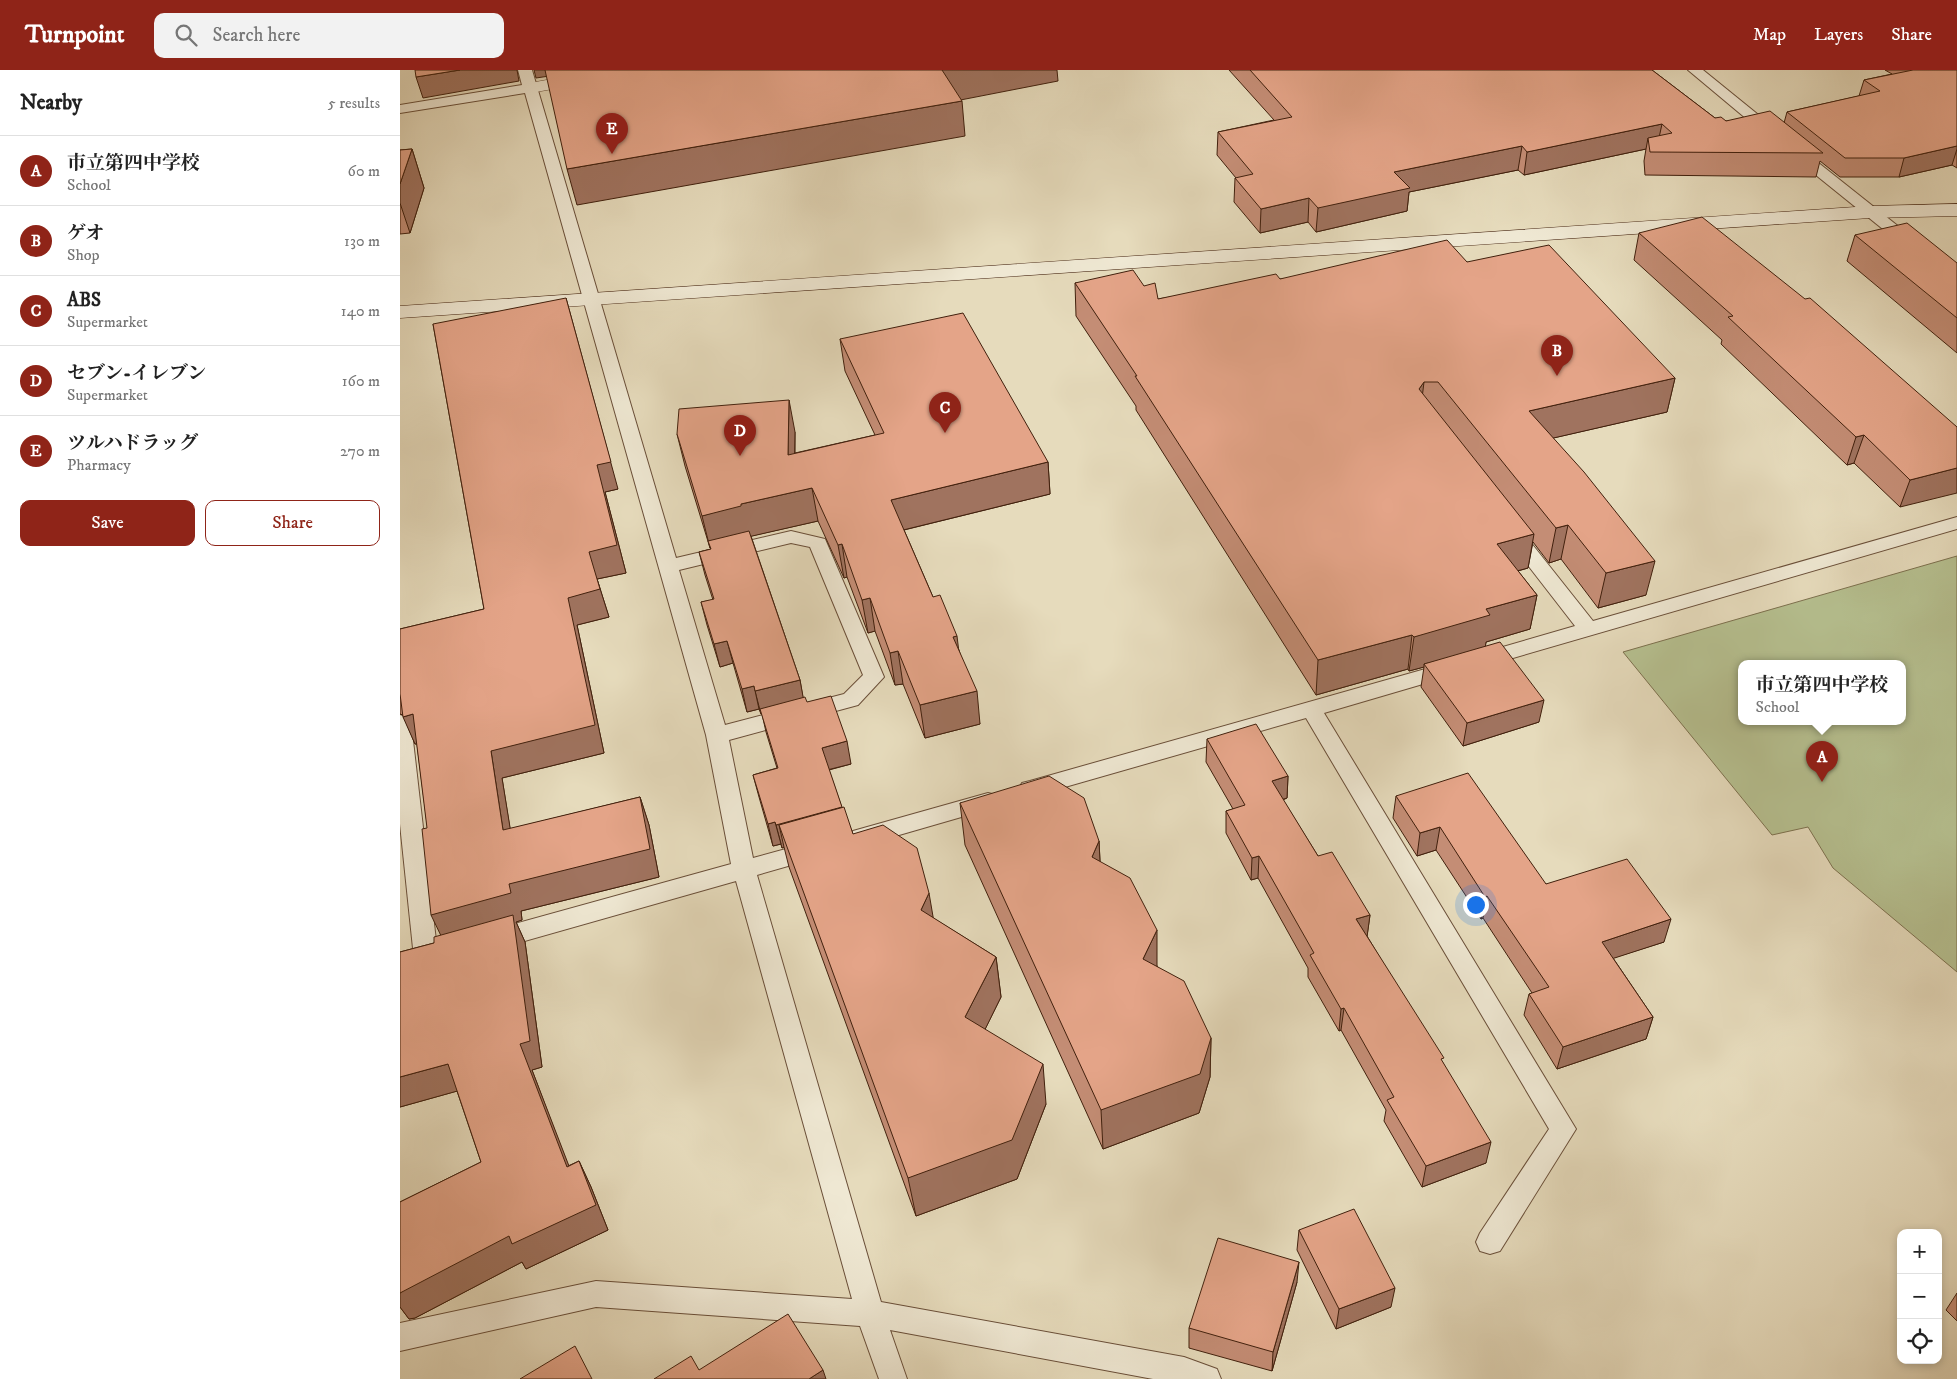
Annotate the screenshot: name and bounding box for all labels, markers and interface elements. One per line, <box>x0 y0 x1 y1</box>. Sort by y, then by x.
search box <box>154 13 504 58</box>
text: Turnpoint <box>25 20 124 50</box>
icon: search <box>172 21 200 49</box>
text: Search here <box>212 24 300 47</box>
text: Map <box>1753 24 1786 46</box>
text: Layers <box>1814 24 1863 46</box>
text: Share <box>1891 24 1932 46</box>
text: Nearby <box>20 90 82 116</box>
text: 5 results <box>328 93 380 113</box>
pin: E <box>596 113 628 154</box>
text: 市立第四中学校 <box>67 152 200 175</box>
text: A <box>31 161 41 181</box>
text: 60 m <box>348 161 380 181</box>
text: School <box>67 175 111 195</box>
text: ゲオ <box>67 222 105 245</box>
text: B <box>31 231 41 251</box>
text: 130 m <box>344 231 380 251</box>
text: Shop <box>67 245 100 265</box>
text: ABS <box>67 289 101 312</box>
text: C <box>31 301 41 321</box>
text: 140 m <box>341 301 380 321</box>
text: Supermarket <box>67 312 148 332</box>
pin: B <box>1541 335 1573 376</box>
text: セブン-イレブン <box>67 362 206 385</box>
text: D <box>30 371 42 391</box>
text: 160 m <box>342 371 380 391</box>
text: Supermarket <box>67 385 148 405</box>
pin: C <box>929 392 961 433</box>
pin: D <box>724 415 756 456</box>
text: ツルハドラッグ <box>67 432 198 455</box>
text: E <box>30 441 42 461</box>
text: 270 m <box>340 441 380 461</box>
text: Pharmacy <box>67 455 131 475</box>
button: Save <box>20 500 195 546</box>
button: Share <box>205 500 380 546</box>
popup <box>1738 660 1906 725</box>
text: 市立第四中学校 <box>1755 674 1889 697</box>
text: School <box>1755 697 1799 717</box>
pin: A <box>1806 741 1838 782</box>
your location <box>1463 892 1489 918</box>
map controls <box>1897 1229 1942 1364</box>
button: + <box>1897 1229 1942 1274</box>
button: − <box>1897 1274 1942 1319</box>
button: locate <box>1897 1319 1942 1364</box>

